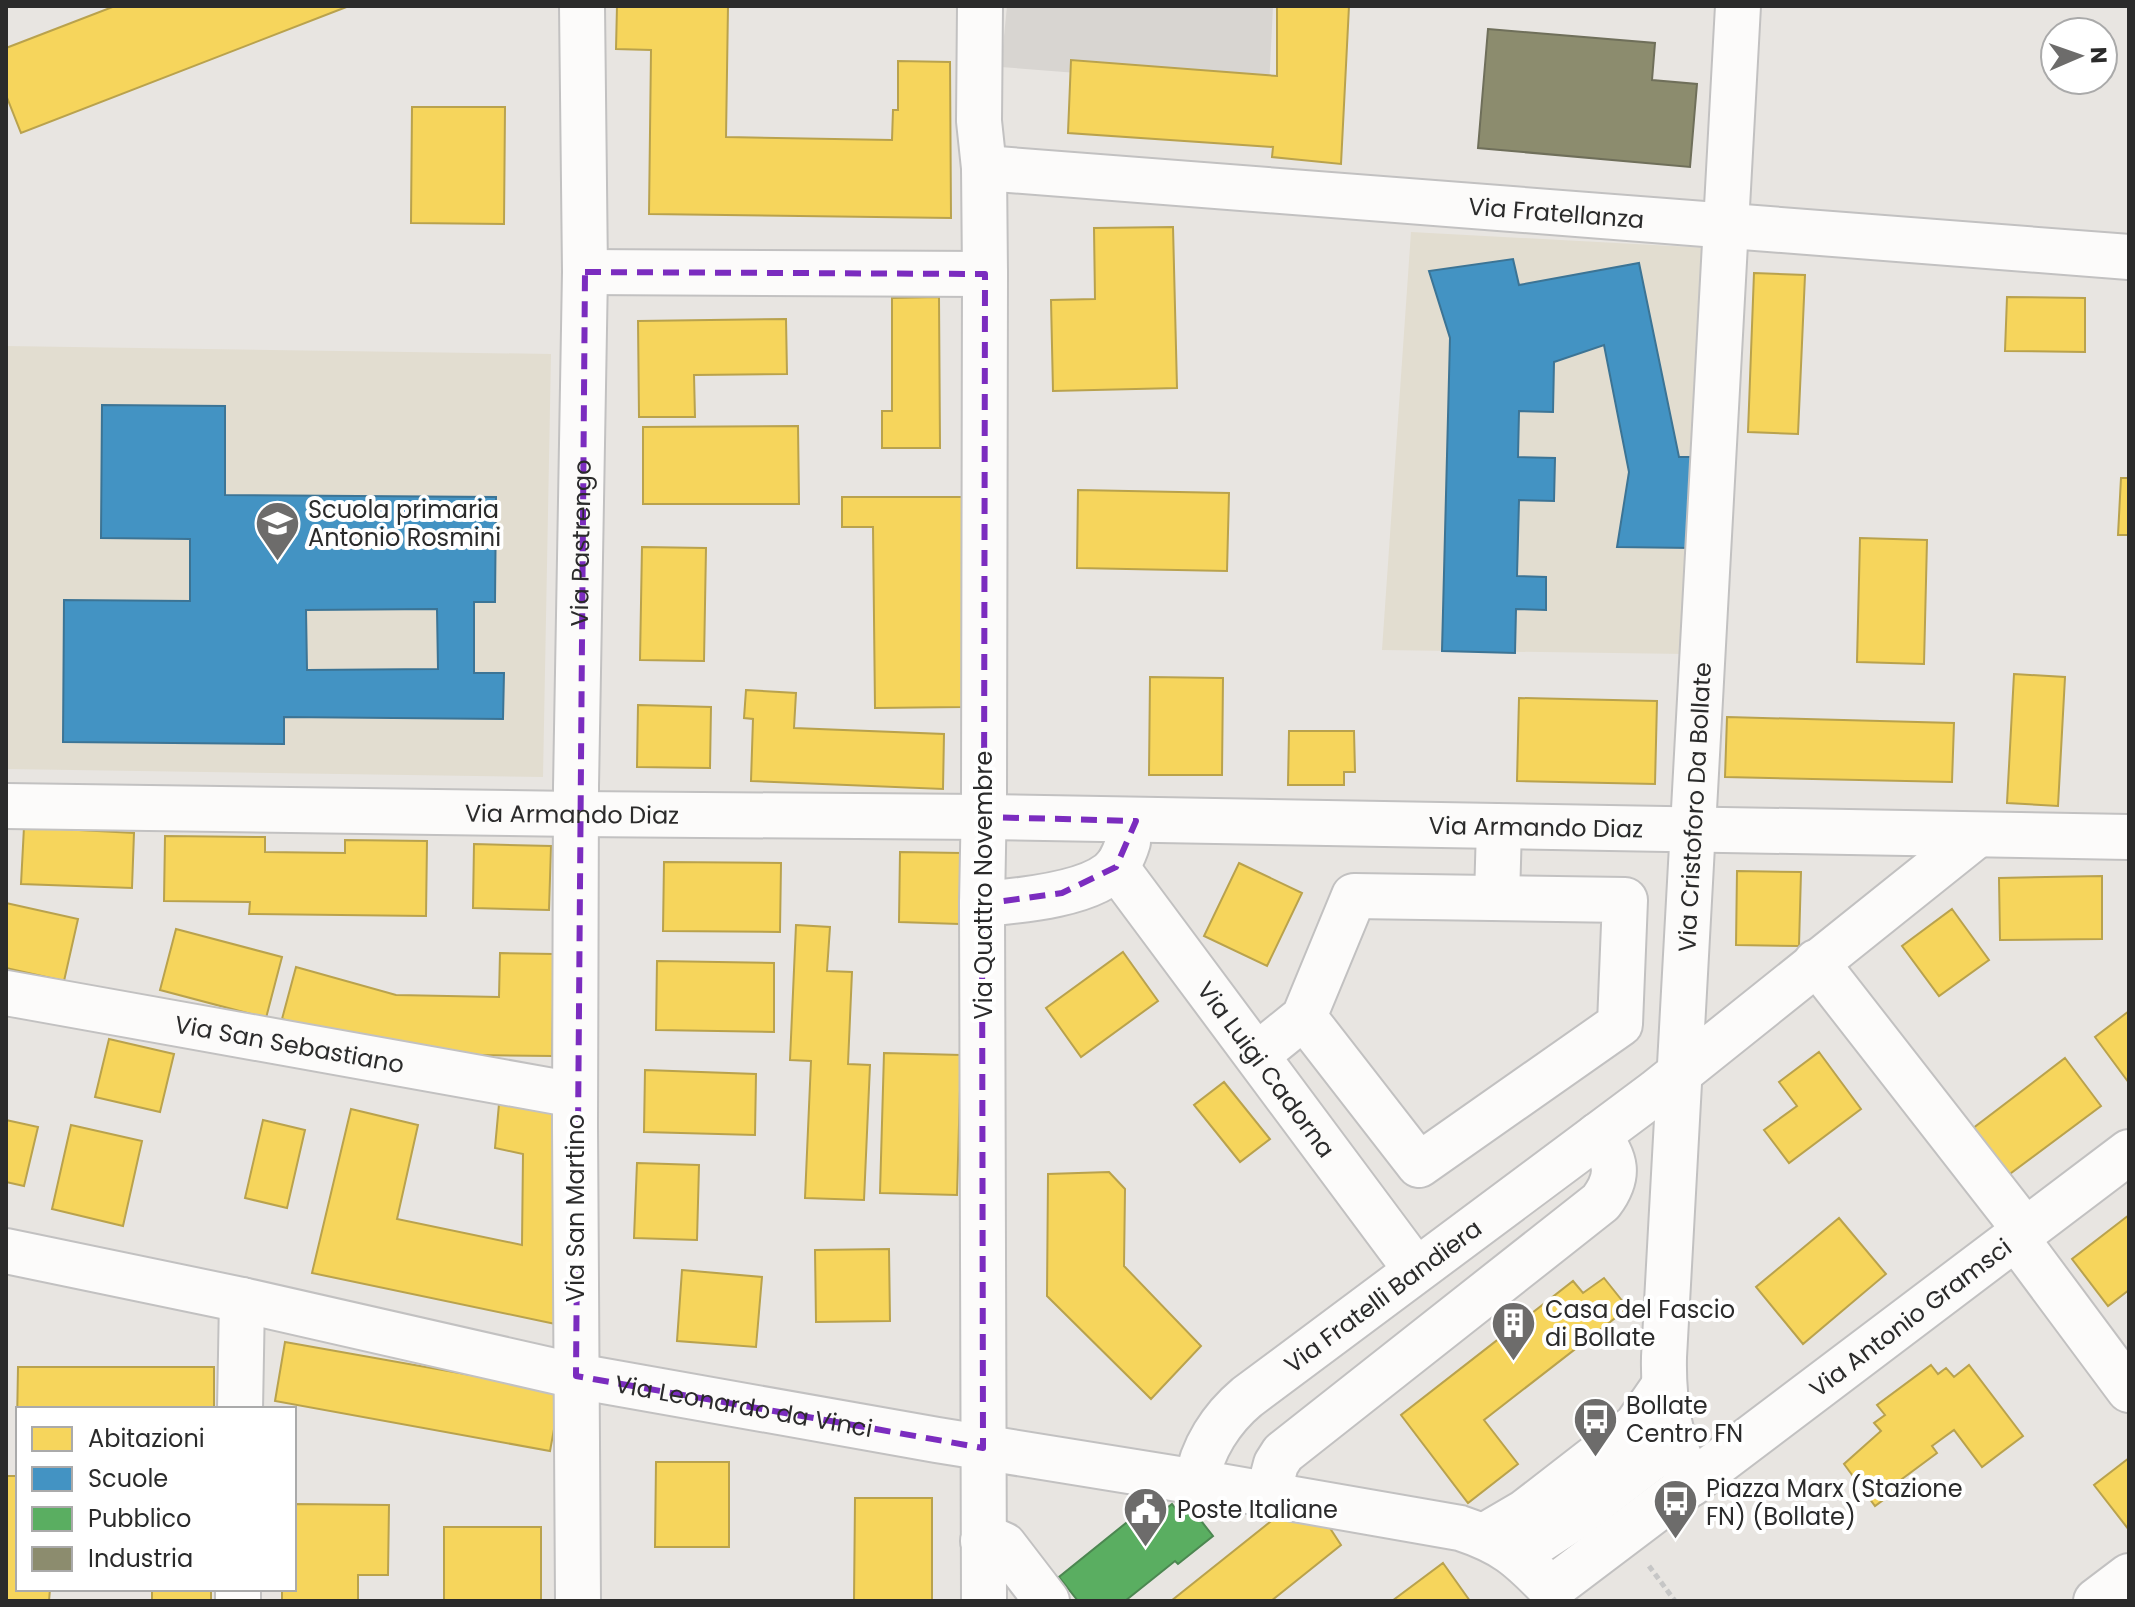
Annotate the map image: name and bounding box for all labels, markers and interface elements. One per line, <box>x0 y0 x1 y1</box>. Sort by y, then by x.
north arrow <box>2039 16 2119 96</box>
text: N <box>2083 47 2114 64</box>
street label: Via Fratellanza <box>1467 189 1645 236</box>
street label: Via Pastrengo <box>562 459 598 627</box>
place label: Scuola primaria Antonio Rosmini <box>308 493 501 554</box>
school or university icon: Scuola primaria Antonio Rosmini <box>253 499 301 562</box>
street label: Via Cristoforo Da Bollate <box>1670 661 1719 953</box>
street label: Via Quattro Novembre <box>967 751 1000 1019</box>
street label: Via Armando Diaz <box>465 796 679 831</box>
street label: Via Armando Diaz <box>1428 808 1643 845</box>
street label: Via Luigi Cadorna <box>1190 974 1343 1164</box>
street label: Via San Sebastiano <box>172 1007 407 1081</box>
street label: Via San Martino <box>559 1114 592 1302</box>
street label: Via Fratelli Bandiera <box>1277 1211 1488 1380</box>
street label: Via Antonio Gramsci <box>1802 1230 2018 1404</box>
place label: Casa del Fascio di Bollate <box>1545 1293 1735 1354</box>
building icon: Casa del Fascio di Bollate <box>1490 1299 1538 1362</box>
street label: Via Leonardo da Vinci <box>612 1367 875 1445</box>
place label: Bollate Centro FN <box>1626 1389 1743 1450</box>
bus stop icon: Bollate Centro FN <box>1571 1395 1619 1458</box>
legend <box>16 1407 296 1591</box>
text: Abitazioni <box>88 1422 205 1455</box>
text: Scuole <box>88 1462 168 1495</box>
place label: Piazza Marx (Stazione FN) (Bollate) <box>1706 1472 1963 1533</box>
bus stop icon: Piazza Marx (Stazione FN) (Bollate) <box>1651 1478 1699 1541</box>
public building icon: Poste Italiane <box>1122 1485 1170 1548</box>
place label: Poste Italiane <box>1177 1493 1338 1526</box>
text: Pubblico <box>88 1502 191 1535</box>
text: Industria <box>88 1542 193 1575</box>

